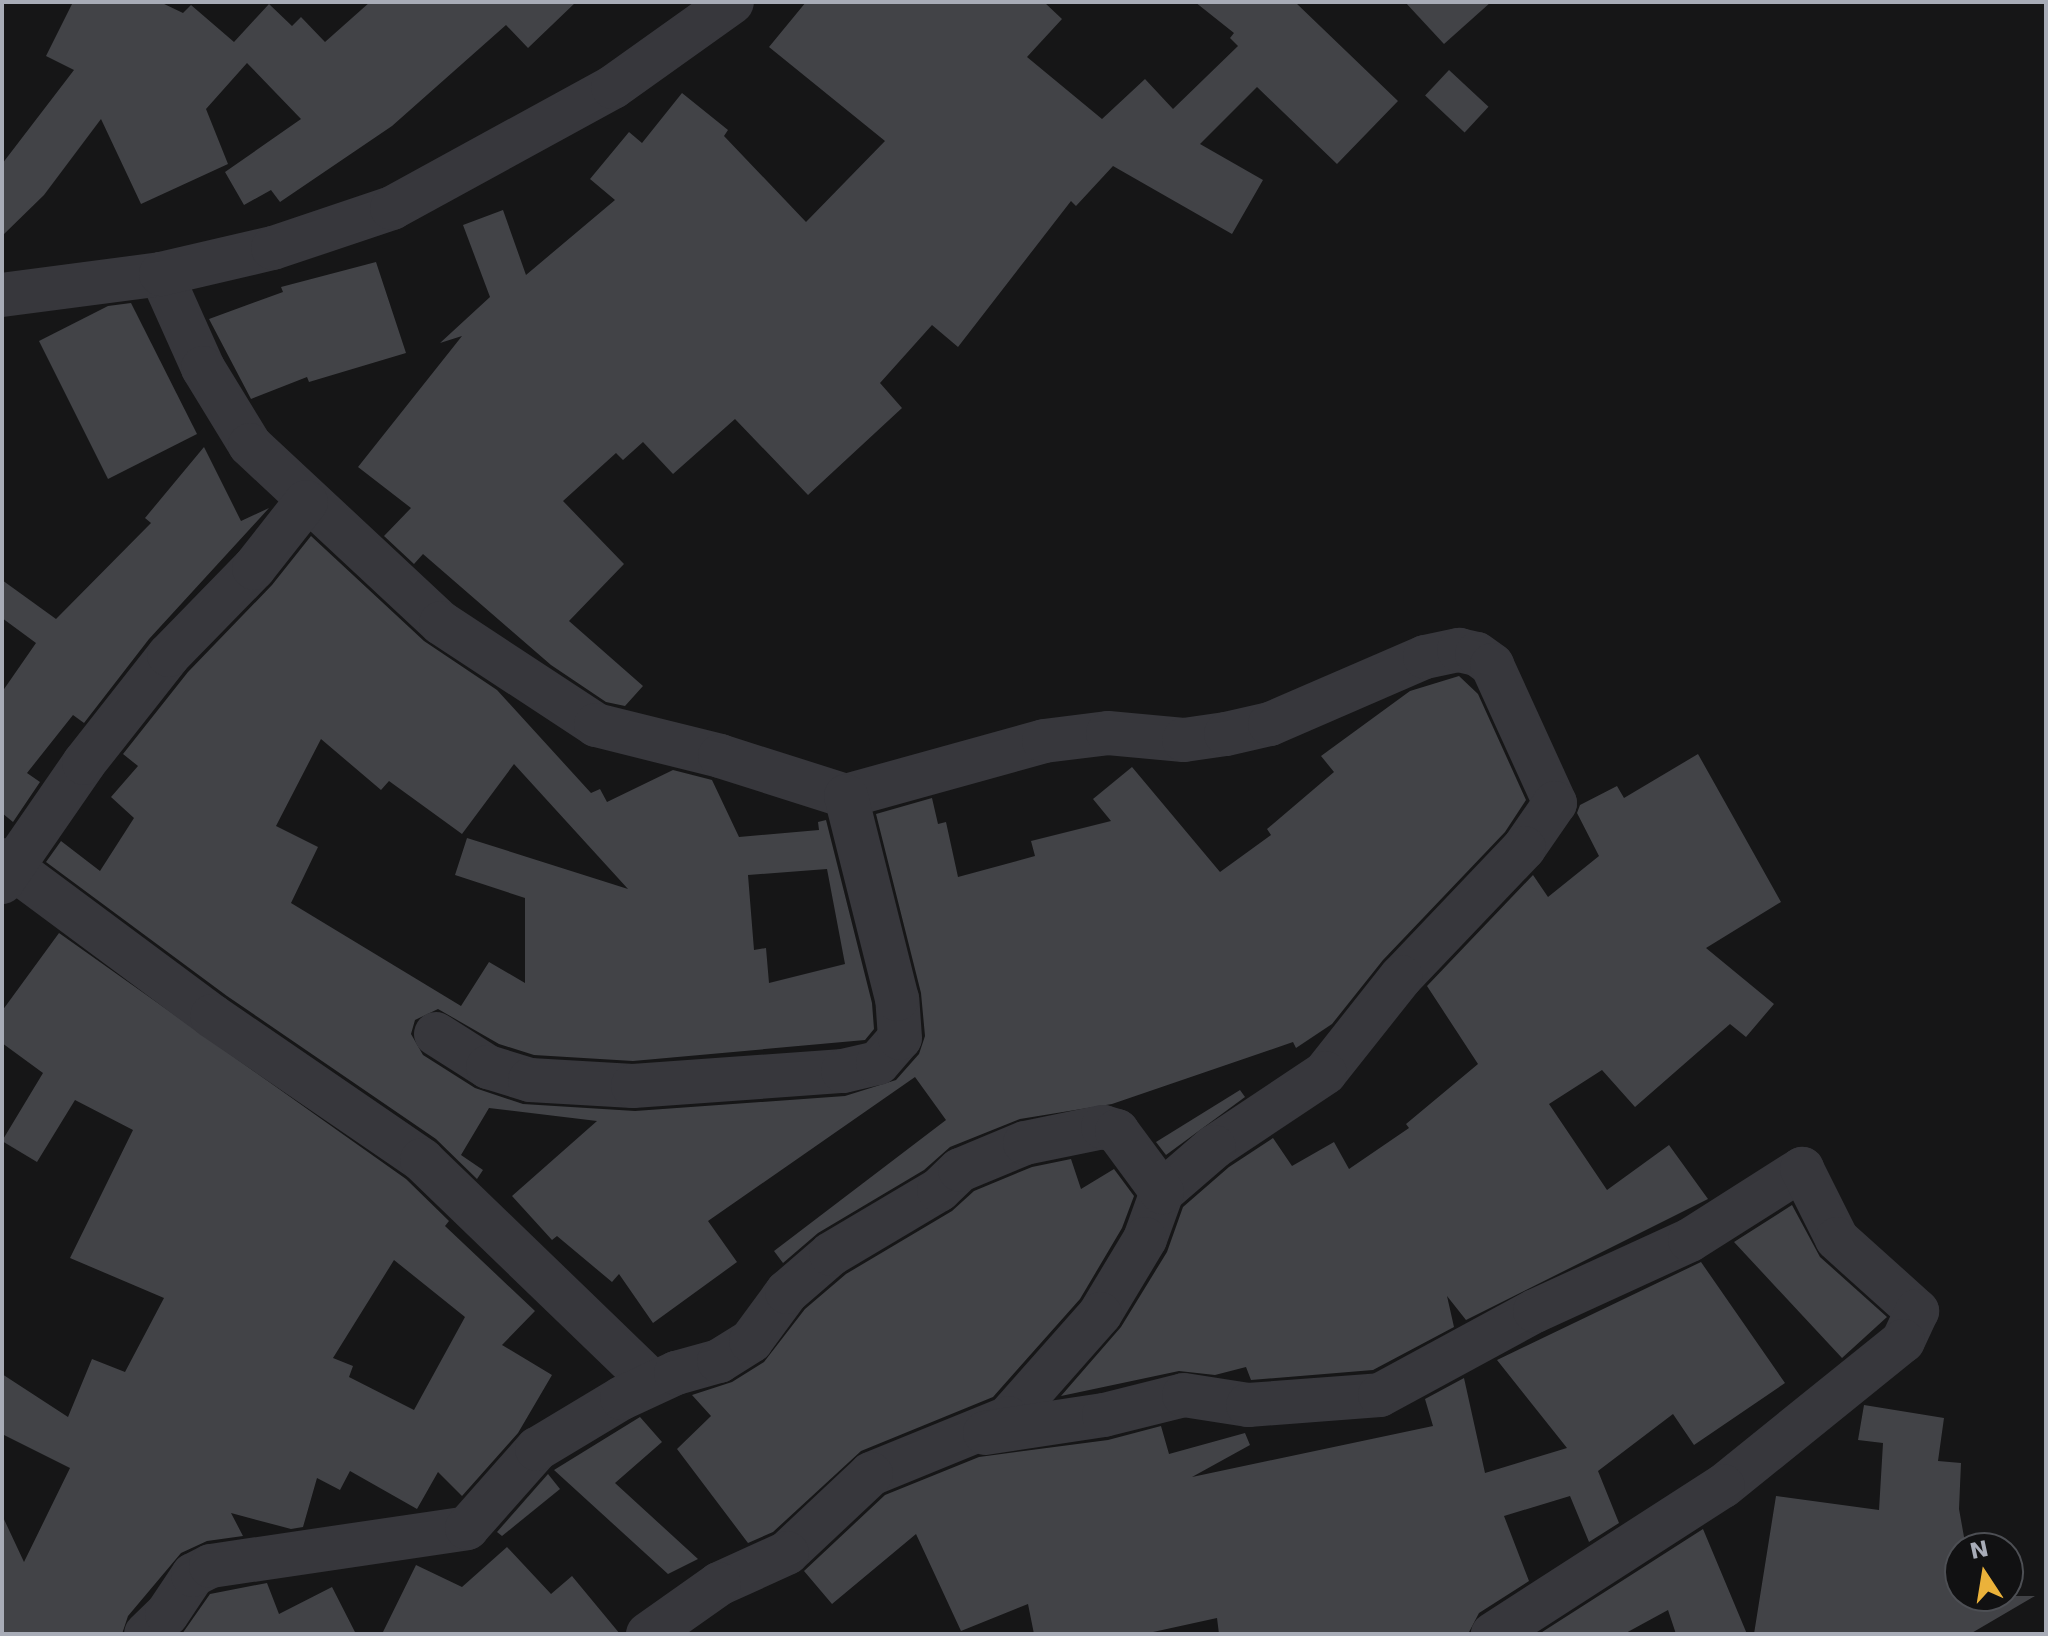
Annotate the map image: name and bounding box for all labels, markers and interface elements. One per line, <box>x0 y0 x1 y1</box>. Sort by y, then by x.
north arrow <box>1944 1532 2024 1612</box>
text: N <box>1968 1536 1991 1564</box>

